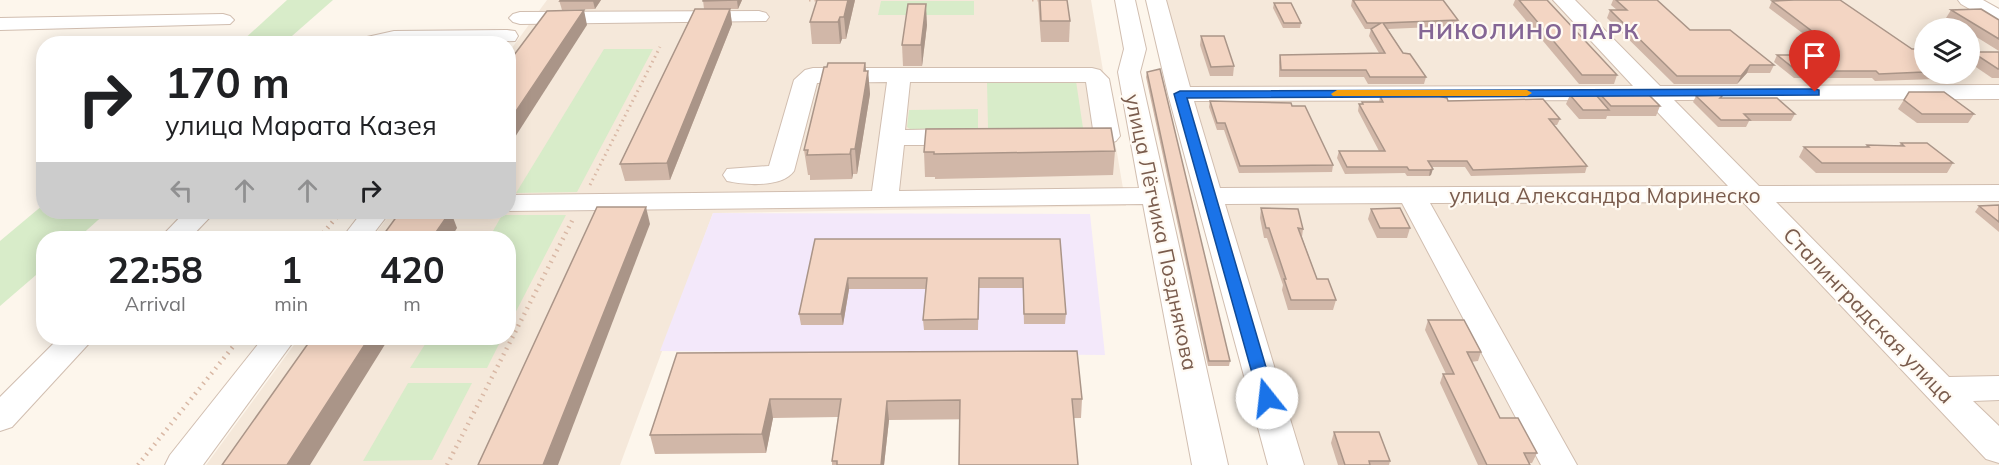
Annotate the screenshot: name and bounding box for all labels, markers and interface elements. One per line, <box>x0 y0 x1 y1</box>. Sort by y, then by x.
district label: НИКОЛИНО ПАРК <box>1418 17 1640 45</box>
map controls <box>1914 18 1980 84</box>
button: layers <box>1914 18 1980 84</box>
pin <box>1789 30 1840 92</box>
icon: arrive <box>1798 39 1831 72</box>
text: 170 m <box>165 56 290 109</box>
icon: right <box>66 60 144 138</box>
street label: улица Лётчика Позднякова <box>1120 91 1204 373</box>
text: улица Марата Казея <box>165 108 437 142</box>
icon: left <box>165 174 198 207</box>
icon: ahead <box>228 174 261 207</box>
icon: ahead <box>291 174 324 207</box>
icon: right <box>354 174 387 207</box>
street label: улица Александра Маринеско <box>1449 182 1761 208</box>
street label: Сталинградская улица <box>1778 222 1960 408</box>
text: 22:58 <box>107 247 203 292</box>
text: 1 <box>280 247 302 292</box>
text: 420 <box>380 247 445 292</box>
text: Arrival <box>125 291 186 316</box>
text: min <box>274 291 308 316</box>
text: m <box>403 291 421 316</box>
position arrow <box>1235 366 1299 430</box>

